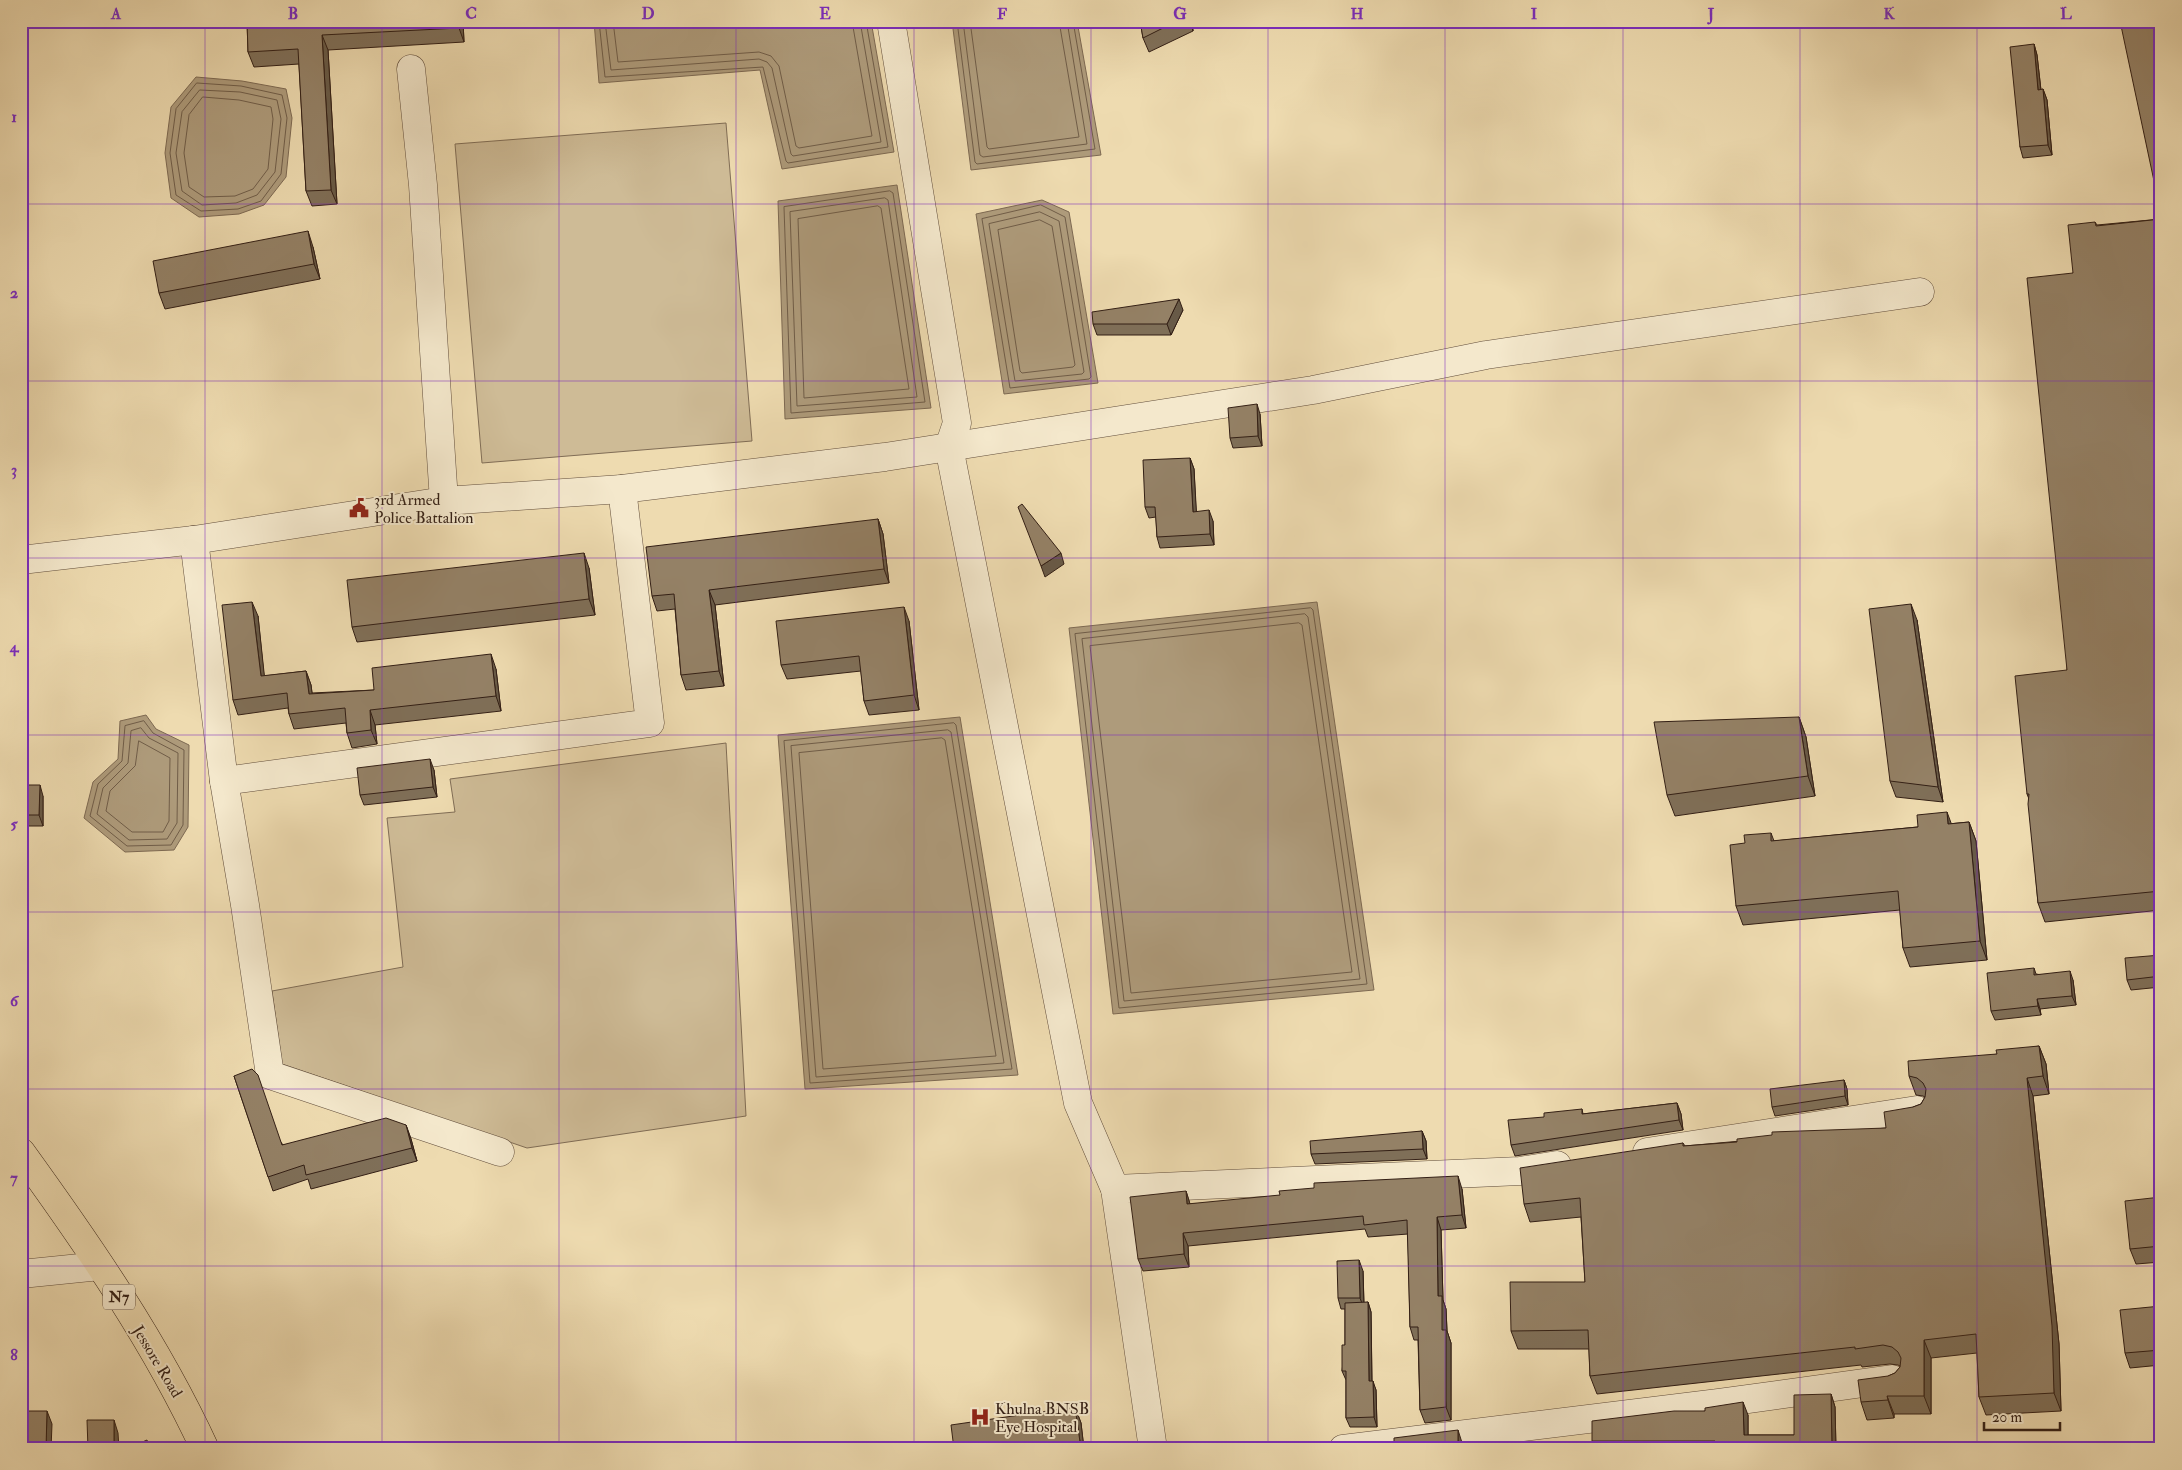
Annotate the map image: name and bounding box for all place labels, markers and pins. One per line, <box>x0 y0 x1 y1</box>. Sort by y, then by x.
place label: 3rd Armed Police Battalion <box>374 490 474 528</box>
public building icon: 3rd Armed Police Battalion <box>348 497 370 519</box>
place label: Khulna BNSB Eye Hospital <box>995 1399 1089 1438</box>
hospital icon: Khulna BNSB Eye Hospital <box>969 1406 991 1428</box>

